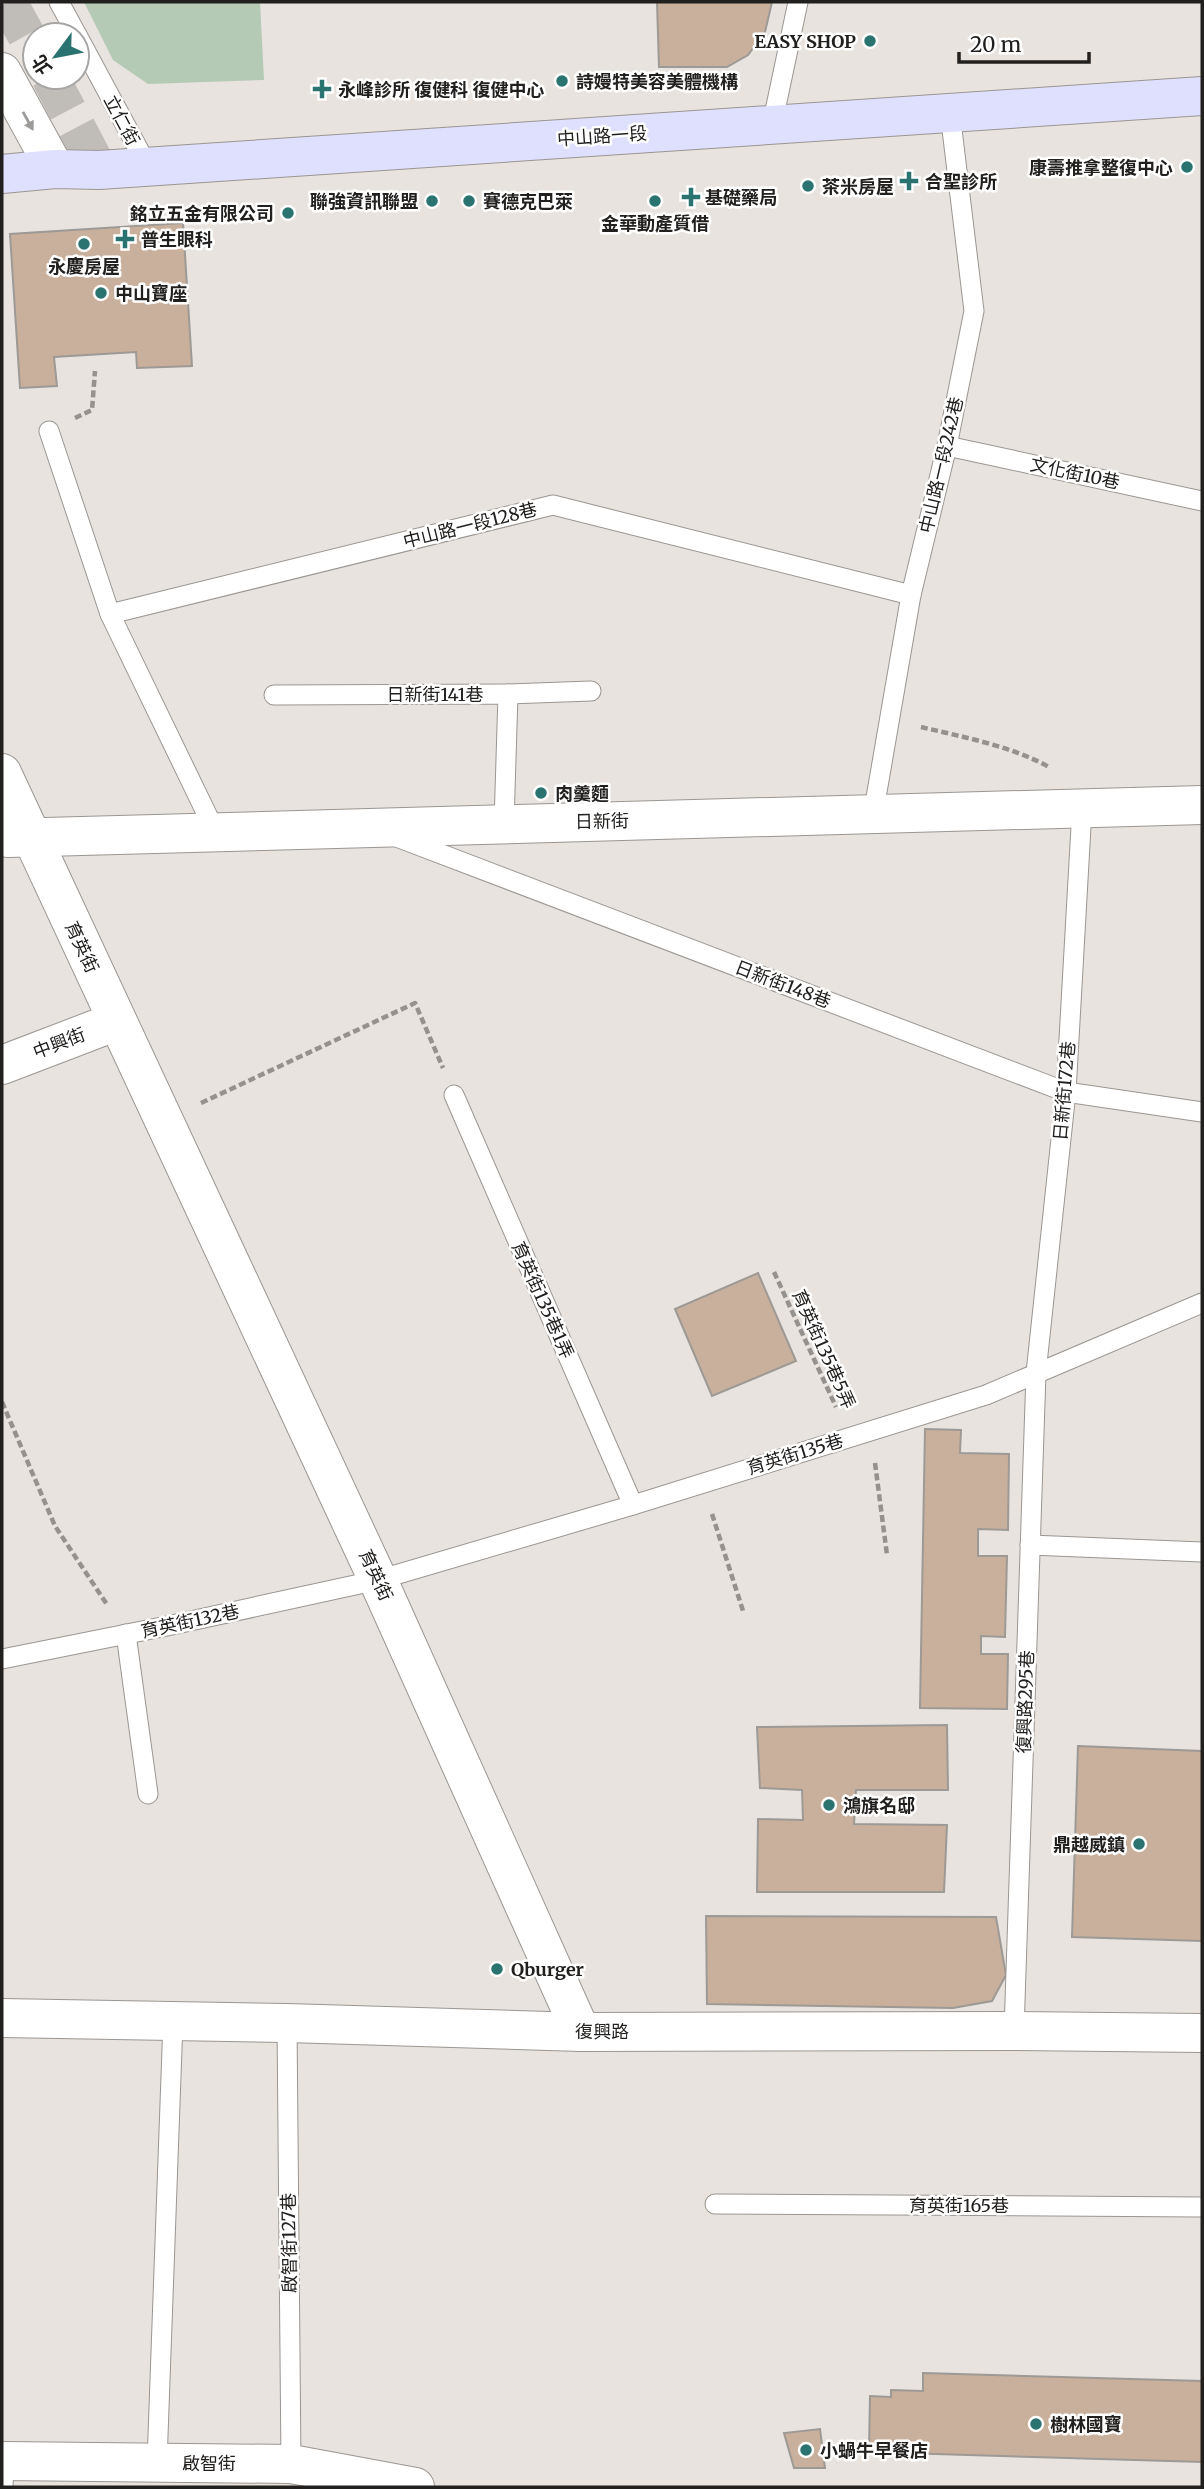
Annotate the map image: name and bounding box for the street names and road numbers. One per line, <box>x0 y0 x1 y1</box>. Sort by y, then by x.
street label: 立仁街 <box>99 91 145 149</box>
street label: 中山路一段 <box>556 121 648 151</box>
street label: 中山路一段242巷 <box>914 395 968 535</box>
street label: 文化街10巷 <box>1028 452 1122 494</box>
street label: 中山路一段128巷 <box>401 497 539 553</box>
street label: 日新街141巷 <box>386 683 484 706</box>
street label: 日新街 <box>575 809 629 833</box>
street label: 育英街 <box>60 918 104 976</box>
street label: 日新街148巷 <box>732 955 834 1013</box>
street label: 中興街 <box>30 1023 88 1063</box>
street label: 日新街172巷 <box>1048 1040 1080 1142</box>
street label: 育英街135巷1弄 <box>507 1238 579 1362</box>
street label: 育英街135巷5弄 <box>787 1286 861 1412</box>
street label: 育英街135巷 <box>744 1428 846 1480</box>
street label: 育英街 <box>354 1546 398 1604</box>
street label: 育英街132巷 <box>139 1599 241 1643</box>
street label: 復興路295巷 <box>1012 1650 1038 1754</box>
street label: 復興路 <box>575 2020 629 2043</box>
street label: 啟智街127巷 <box>277 2193 301 2293</box>
street label: 育英街165巷 <box>909 2194 1009 2217</box>
street label: 啟智街 <box>182 2452 236 2475</box>

